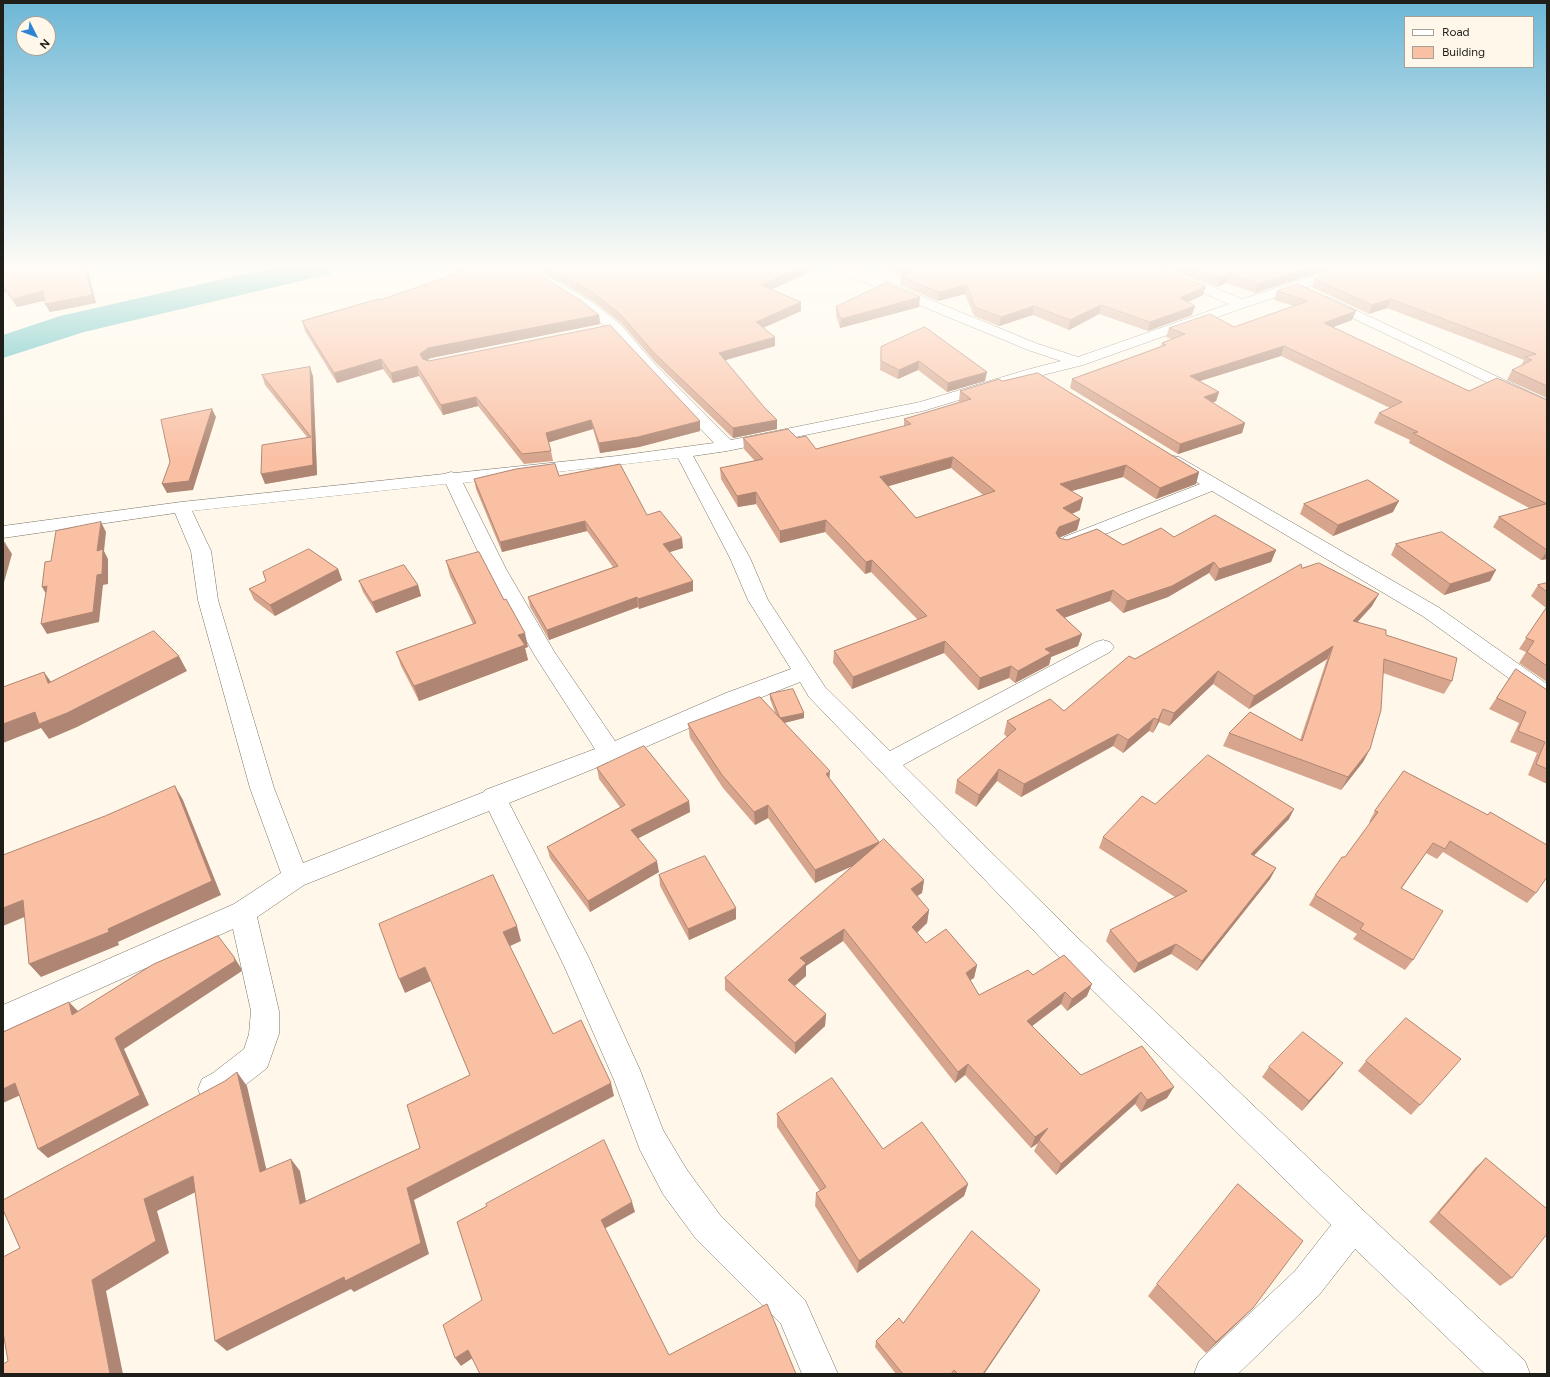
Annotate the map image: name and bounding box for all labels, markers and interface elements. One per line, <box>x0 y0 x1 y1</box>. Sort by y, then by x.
north arrow <box>16 16 56 56</box>
legend <box>1404 16 1534 68</box>
text: Road <box>1442 25 1470 39</box>
text: N <box>37 36 52 51</box>
text: Building <box>1442 45 1485 59</box>

